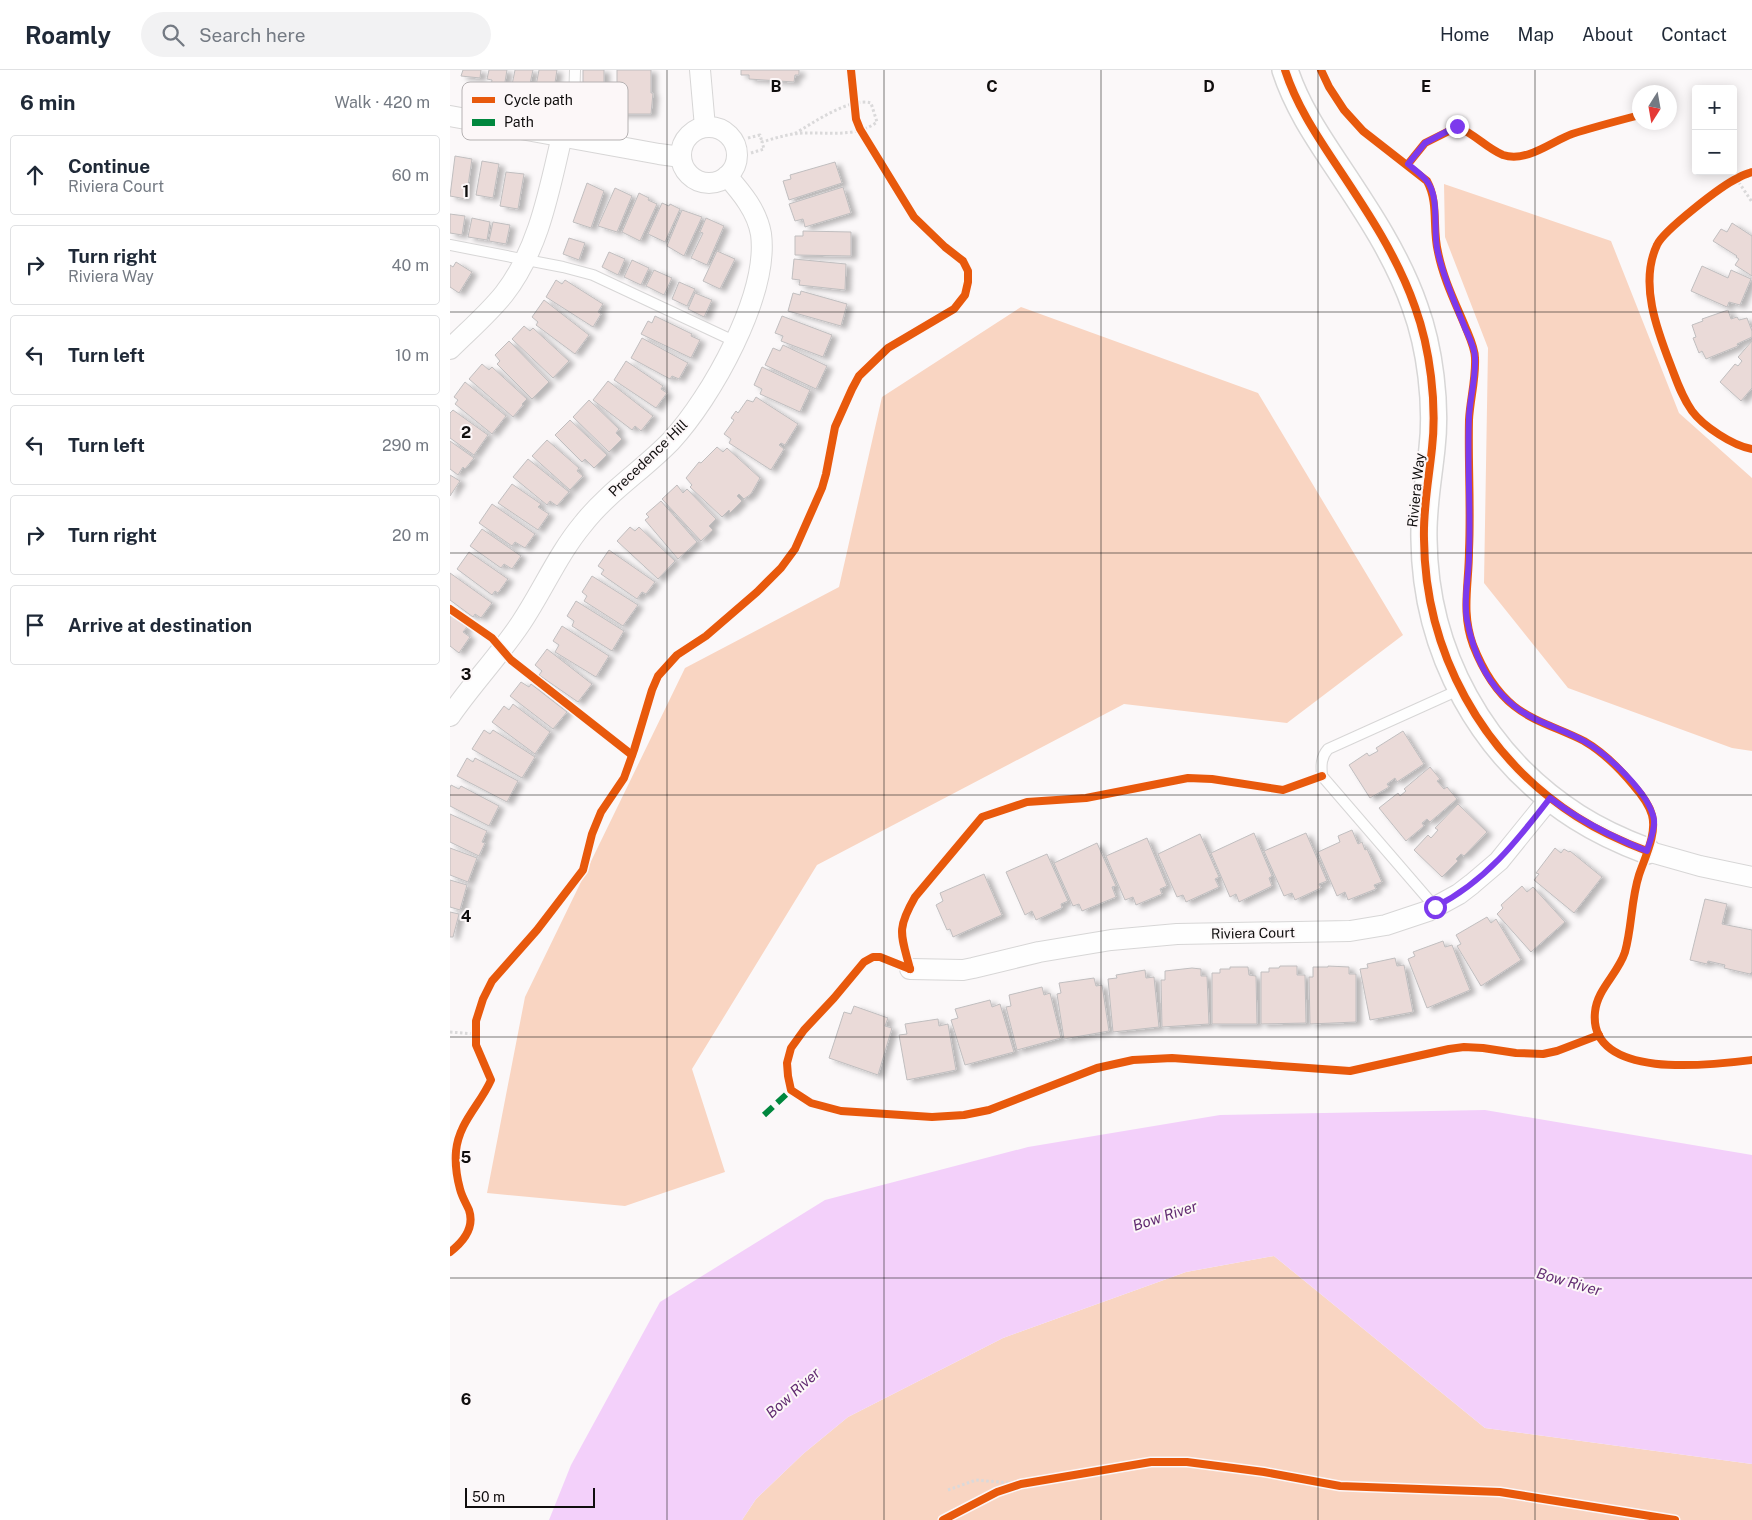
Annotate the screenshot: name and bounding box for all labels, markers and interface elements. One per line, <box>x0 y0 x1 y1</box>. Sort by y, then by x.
search box <box>141 12 491 57</box>
text: Roamly <box>25 21 111 49</box>
icon: search <box>159 21 187 49</box>
text: Search here <box>199 24 306 46</box>
text: Home <box>1440 24 1490 45</box>
text: Map <box>1518 24 1554 45</box>
text: About <box>1582 24 1633 45</box>
text: Contact <box>1661 24 1727 45</box>
text: B <box>771 77 782 96</box>
text: C <box>986 77 998 96</box>
text: D <box>1203 77 1215 96</box>
text: E <box>1421 77 1431 96</box>
legend <box>462 82 628 140</box>
north arrow <box>1632 85 1677 130</box>
map controls <box>1692 85 1737 175</box>
button: + <box>1692 85 1737 130</box>
text: 6 min <box>20 90 76 115</box>
text: Cycle path <box>504 92 573 108</box>
text: Walk · 420 m <box>334 93 430 112</box>
text: Path <box>504 114 534 130</box>
route end <box>1446 115 1469 138</box>
button: − <box>1692 130 1737 175</box>
text: Continue <box>68 155 150 177</box>
icon: ahead <box>21 161 49 189</box>
text: 60 m <box>392 166 429 185</box>
text: Riviera Court <box>68 177 164 196</box>
text: 1 <box>463 182 469 201</box>
text: Turn right <box>68 245 157 267</box>
icon: right <box>21 251 49 279</box>
text: 40 m <box>391 256 429 275</box>
text: Riviera Way <box>68 267 154 286</box>
icon: left <box>21 341 49 369</box>
text: Turn left <box>68 344 145 366</box>
text: 10 m <box>395 346 429 365</box>
street label: Precedence Hill <box>605 416 691 500</box>
text: 2 <box>461 423 471 442</box>
icon: left <box>21 431 49 459</box>
text: Turn left <box>68 434 145 456</box>
text: 290 m <box>382 436 429 455</box>
street label: Riviera Way <box>1404 451 1428 528</box>
icon: right <box>21 521 49 549</box>
text: Turn right <box>68 524 157 546</box>
text: 20 m <box>392 526 429 545</box>
icon: arrive <box>21 611 49 639</box>
text: Arrive at destination <box>68 614 252 636</box>
text: 3 <box>461 665 471 684</box>
route start <box>1424 896 1447 919</box>
text: 4 <box>461 907 472 926</box>
street label: Riviera Court <box>1211 924 1295 942</box>
text: 5 <box>461 1148 472 1167</box>
water label: Bow River <box>1130 1197 1200 1234</box>
water label: Bow River <box>1535 1264 1604 1299</box>
water label: Bow River <box>762 1364 823 1421</box>
text: 6 <box>461 1390 471 1409</box>
scale bar <box>465 1485 595 1508</box>
text: 50 m <box>472 1489 505 1505</box>

